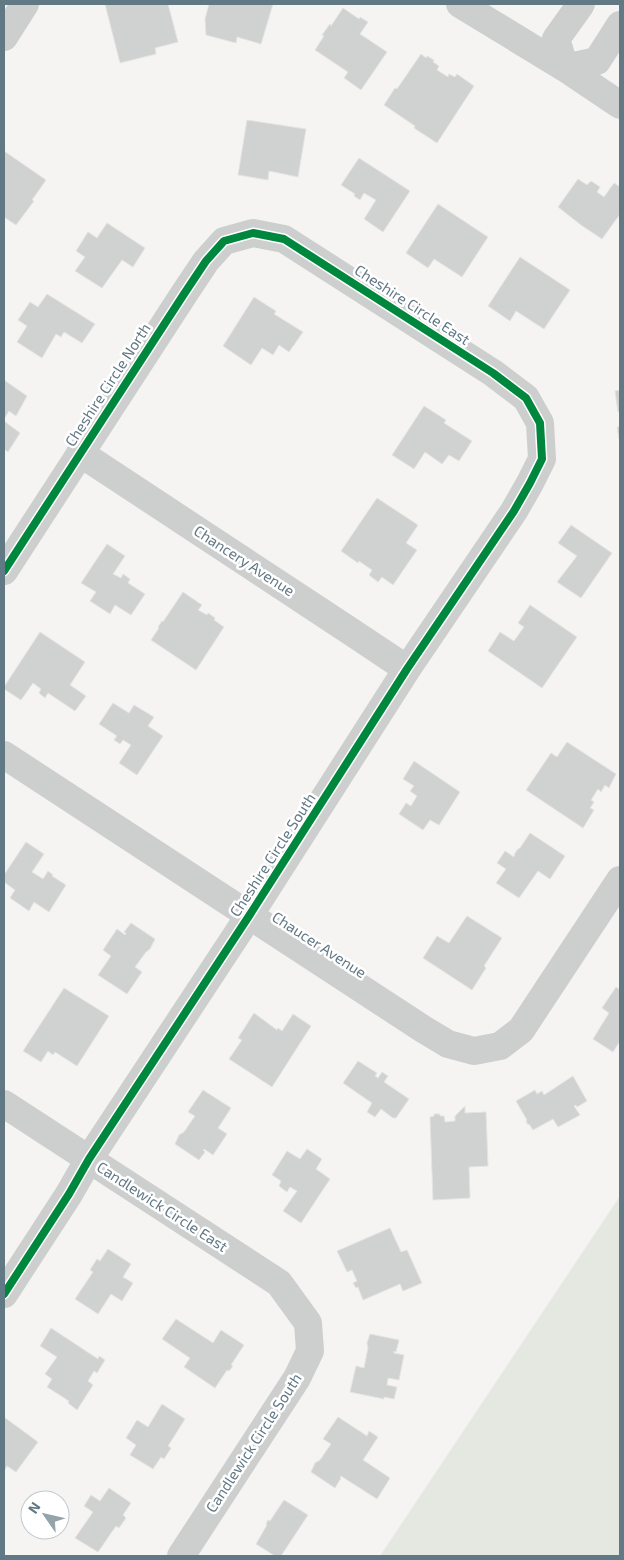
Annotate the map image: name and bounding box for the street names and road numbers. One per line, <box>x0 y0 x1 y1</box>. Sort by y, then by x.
street label: Cheshire Circle East <box>352 260 474 348</box>
street label: Cheshire Circle North <box>61 319 154 449</box>
street label: Chancery Avenue <box>191 521 298 599</box>
street label: Cheshire Circle South <box>225 789 319 920</box>
street label: Chaucer Avenue <box>269 907 370 981</box>
street label: Candlewick Circle East <box>94 1157 231 1255</box>
street label: Candlewick Circle South <box>201 1370 305 1515</box>

